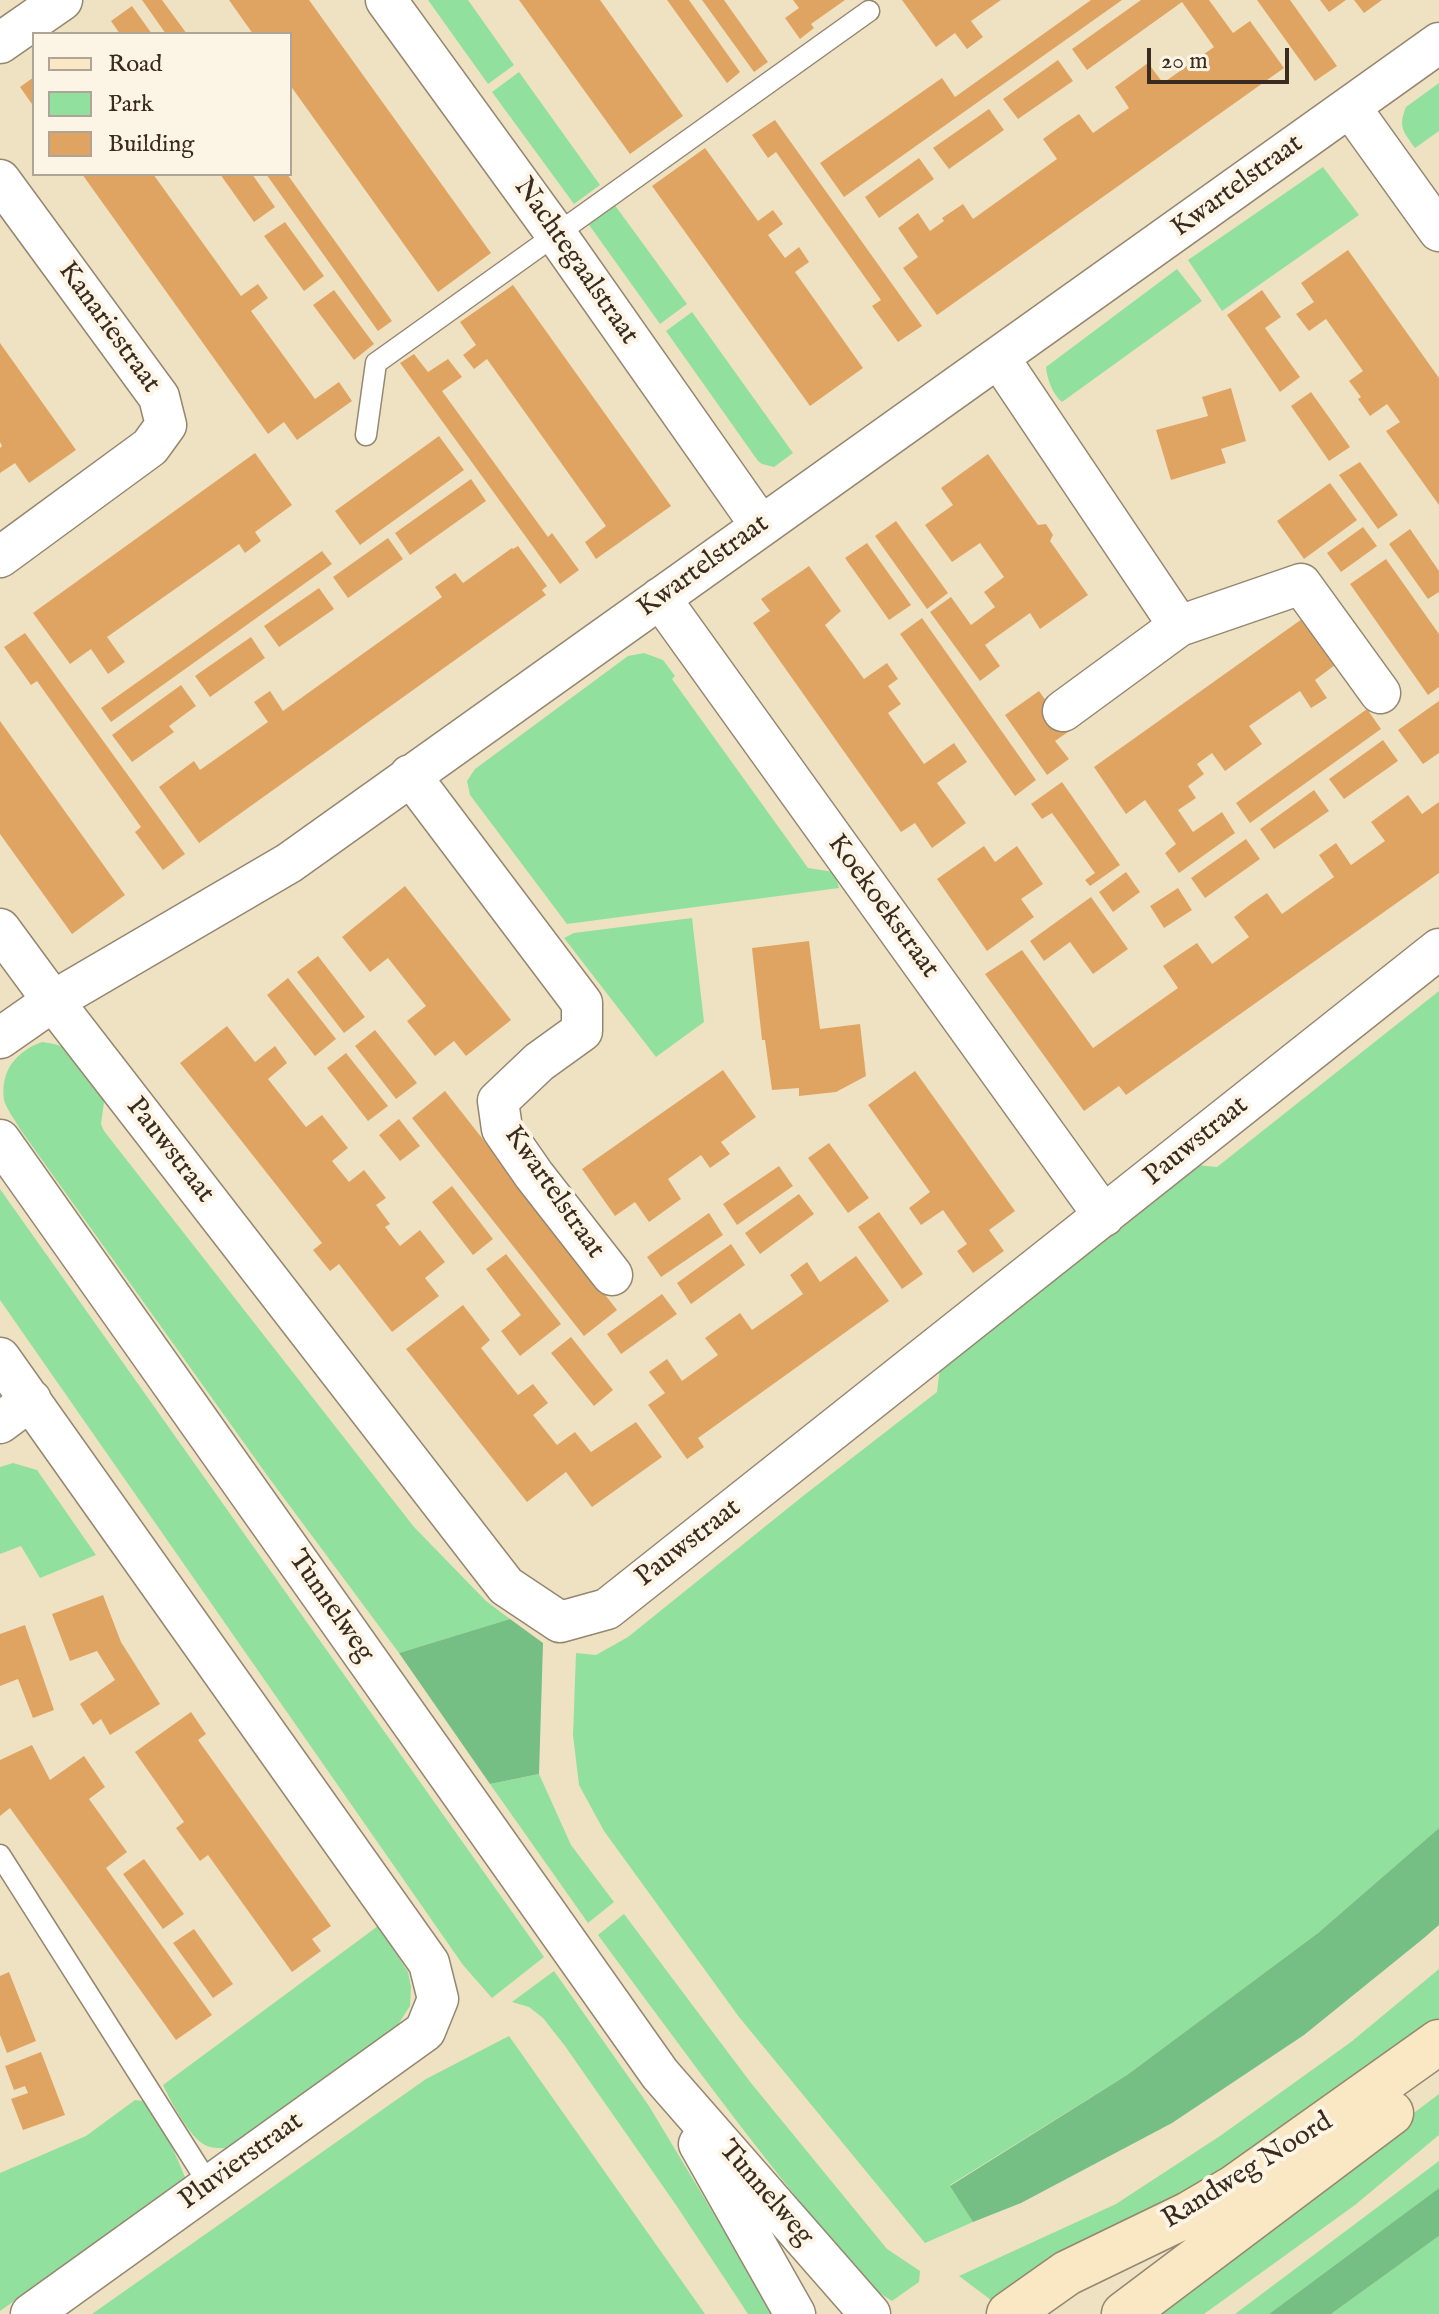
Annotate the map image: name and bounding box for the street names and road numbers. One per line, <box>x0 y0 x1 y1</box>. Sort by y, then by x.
street label: Kwartelstraat <box>1166 128 1310 246</box>
street label: Nachtegaalstraat <box>505 172 645 352</box>
street label: Kanariestraat <box>49 256 167 400</box>
street label: Kwartelstraat <box>632 508 776 626</box>
street label: Koekoekstraat <box>819 829 945 985</box>
street label: Pauwstraat <box>1138 1090 1256 1194</box>
street label: Pauwstraat <box>117 1092 221 1210</box>
street label: Kwartelstraat <box>495 1120 611 1266</box>
street label: Pauwstraat <box>630 1492 748 1596</box>
street label: Tunnelweg <box>279 1545 381 1669</box>
street label: Pluvierstraat <box>174 2106 310 2218</box>
street label: Randweg Noord <box>1157 2106 1339 2238</box>
street label: Tunnelweg <box>710 2134 820 2254</box>

